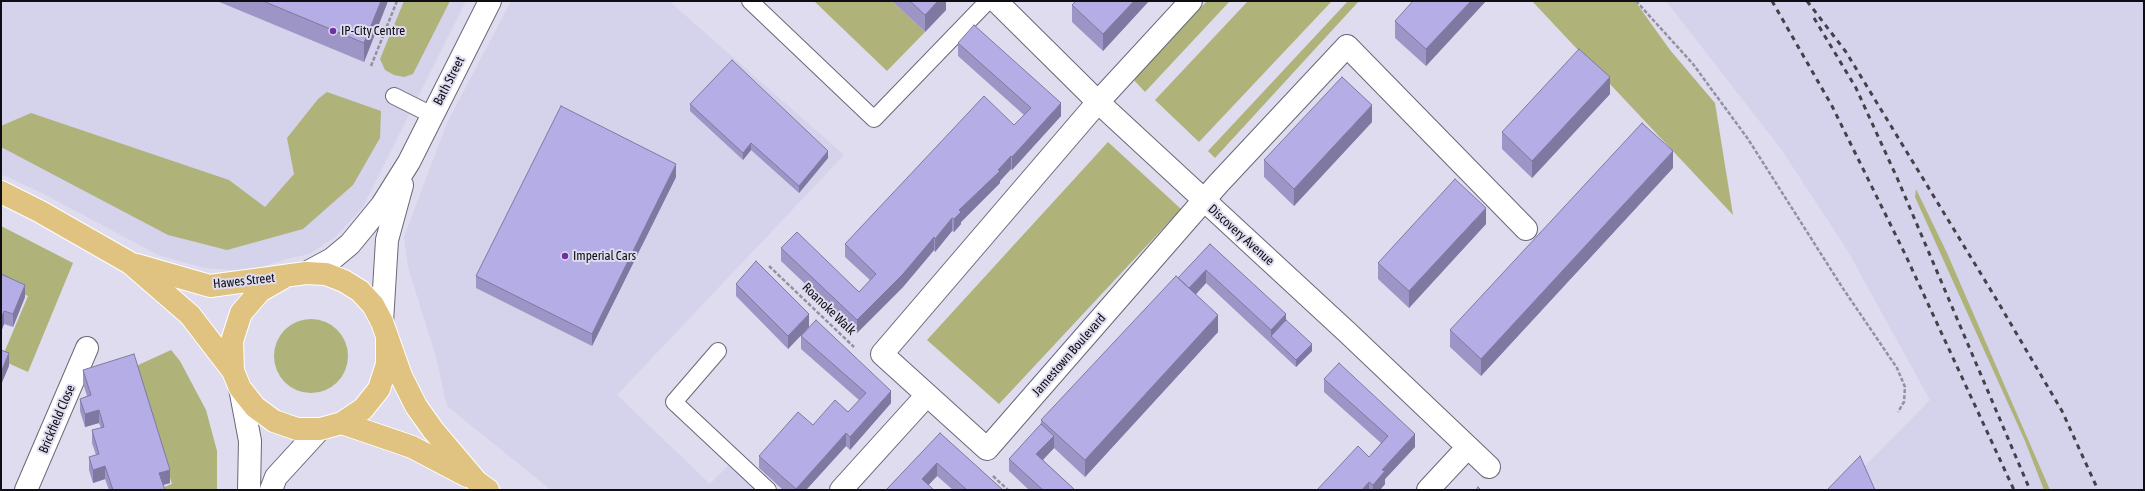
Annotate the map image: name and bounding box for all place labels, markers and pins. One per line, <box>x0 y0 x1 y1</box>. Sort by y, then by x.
place label: IP-City Centre <box>341 23 405 39</box>
marker: IP-City Centre <box>328 26 338 36</box>
place label: Imperial Cars <box>573 248 636 264</box>
marker: Imperial Cars <box>560 251 570 261</box>

